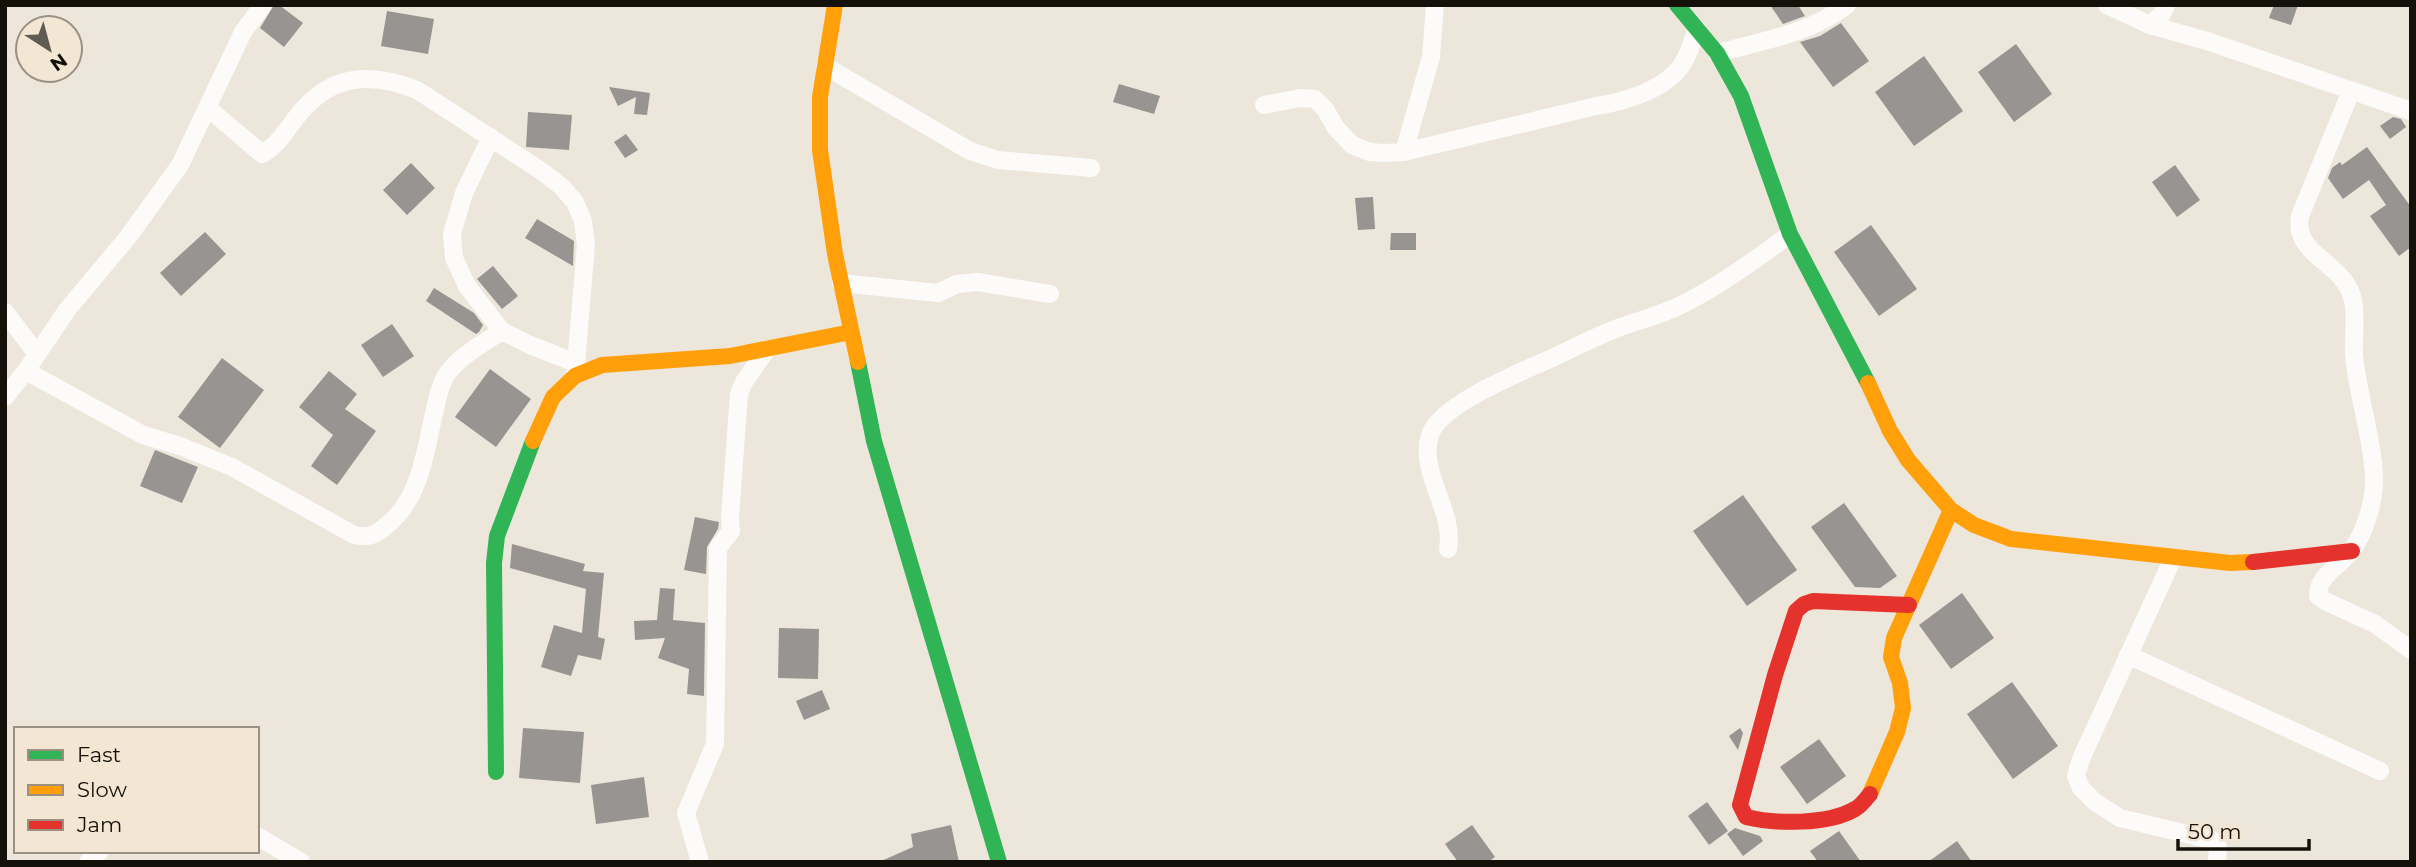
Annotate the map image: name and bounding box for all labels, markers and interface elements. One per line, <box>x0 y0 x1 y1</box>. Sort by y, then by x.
north arrow <box>14 14 84 84</box>
text: N <box>46 49 72 76</box>
legend <box>14 727 259 853</box>
text: Fast <box>77 742 121 767</box>
text: Slow <box>77 777 127 802</box>
scale bar <box>2178 808 2309 852</box>
text: Jam <box>76 812 122 837</box>
text: 50 m <box>2188 819 2242 844</box>

